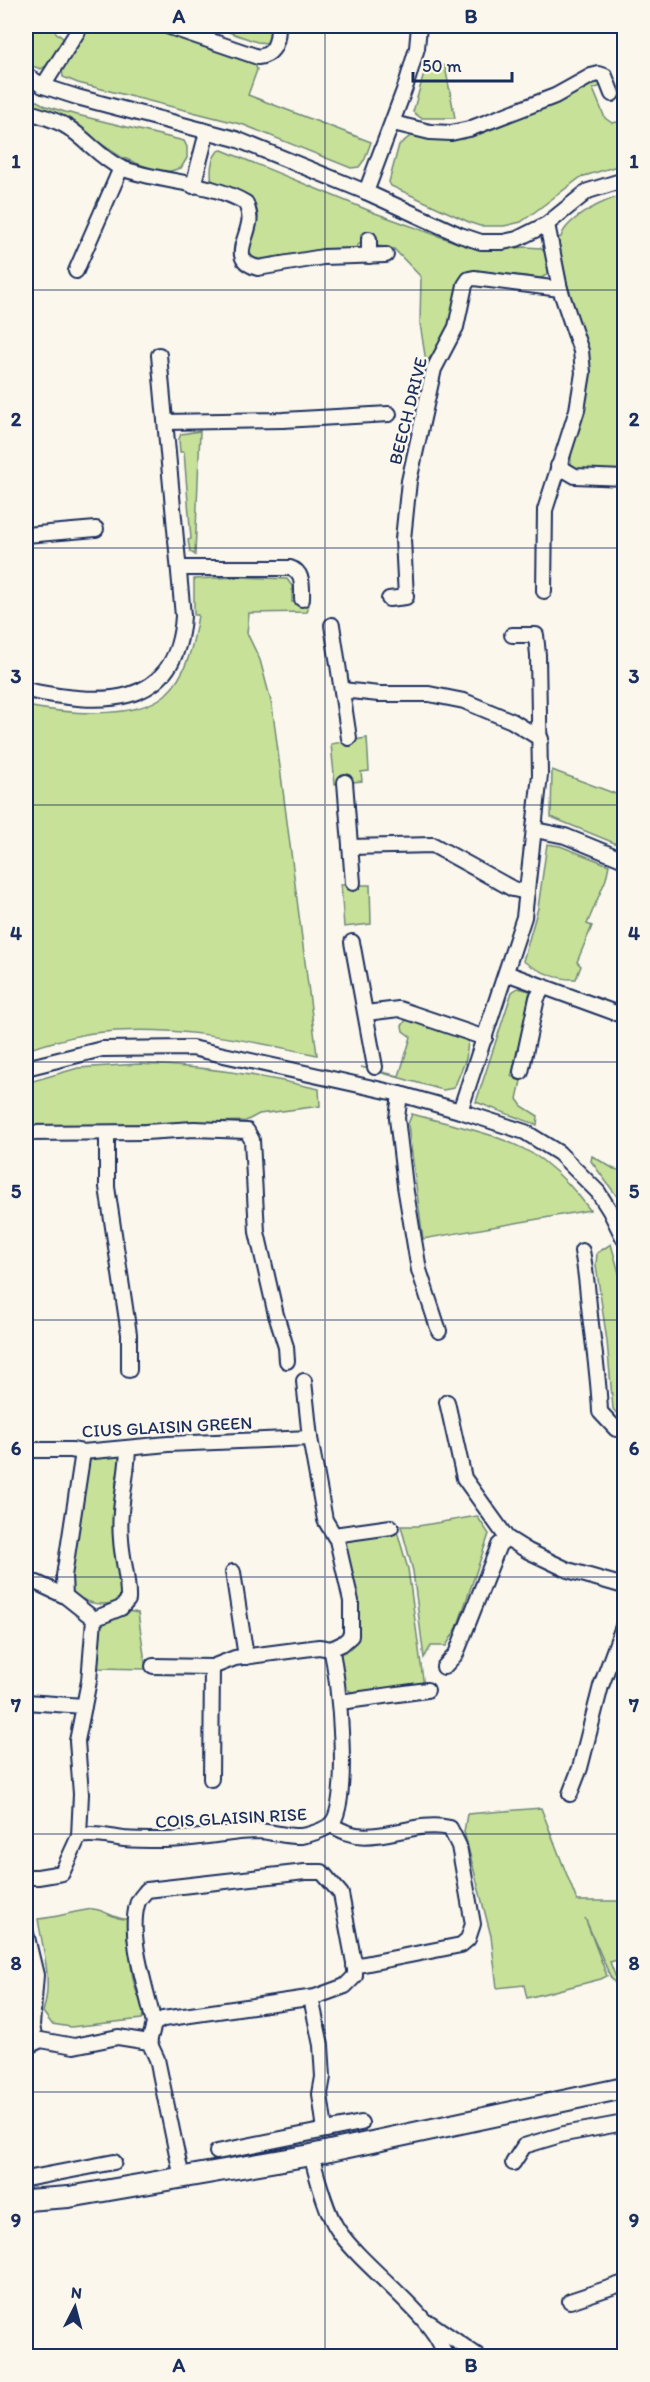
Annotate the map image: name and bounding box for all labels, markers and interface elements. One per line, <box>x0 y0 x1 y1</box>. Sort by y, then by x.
text: A <box>172 4 186 28</box>
text: B <box>465 4 478 28</box>
scale bar <box>413 45 512 83</box>
text: 50 m <box>422 55 462 77</box>
text: 1 <box>11 149 21 173</box>
text: 1 <box>629 149 639 173</box>
street label: BEECH DRIVE <box>384 355 432 467</box>
text: 2 <box>11 407 22 431</box>
text: 2 <box>629 407 640 431</box>
text: 3 <box>11 664 22 688</box>
text: 3 <box>629 664 640 688</box>
text: 4 <box>10 921 22 945</box>
text: 4 <box>628 921 640 945</box>
text: 5 <box>11 1179 22 1203</box>
text: 5 <box>629 1179 640 1203</box>
street label: CIUS GLAISIN GREEN <box>81 1412 253 1442</box>
text: 6 <box>11 1436 22 1460</box>
text: 6 <box>629 1436 640 1460</box>
text: 7 <box>10 1693 21 1717</box>
text: 7 <box>628 1693 639 1717</box>
street label: COIS GLAISIN RISE <box>155 1803 307 1833</box>
text: 8 <box>11 1951 22 1975</box>
text: 8 <box>629 1951 640 1975</box>
text: 9 <box>11 2208 21 2232</box>
text: 9 <box>629 2208 639 2232</box>
north arrow <box>45 2277 105 2337</box>
text: N <box>70 2283 83 2303</box>
text: A <box>172 2353 186 2377</box>
text: B <box>465 2353 478 2377</box>

